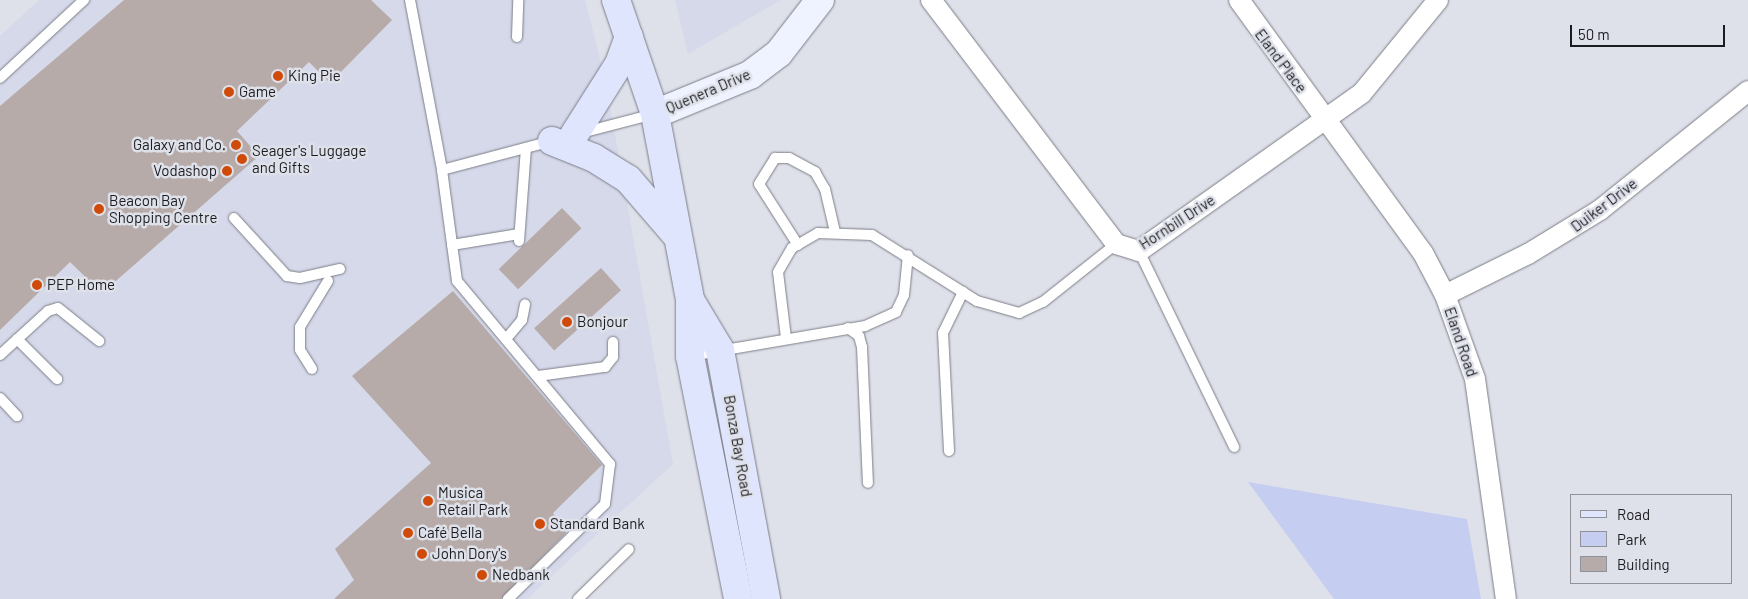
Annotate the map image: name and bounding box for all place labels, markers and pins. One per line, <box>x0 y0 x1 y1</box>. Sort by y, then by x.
place label: King Pie <box>288 67 341 85</box>
marker: King Pie <box>272 70 284 82</box>
place label: Game <box>239 83 276 101</box>
marker: Game <box>223 86 235 98</box>
place label: Galaxy and Co. <box>133 136 226 154</box>
marker: Galaxy and Co. <box>230 139 242 151</box>
place label: Seager's Luggage and Gifts <box>252 141 366 176</box>
marker: Seager's Luggage and Gifts <box>236 153 248 165</box>
place label: Vodashop <box>153 162 217 180</box>
marker: Vodashop <box>221 165 233 177</box>
place label: Beacon Bay Shopping Centre <box>109 191 217 226</box>
marker: Beacon Bay Shopping Centre <box>93 203 105 215</box>
place label: PEP Home <box>47 276 115 294</box>
marker: PEP Home <box>31 279 43 291</box>
place label: Bonjour <box>577 313 628 331</box>
marker: Bonjour <box>561 316 573 328</box>
place label: Musica Retail Park <box>438 483 508 518</box>
marker: Musica Retail Park <box>422 495 434 507</box>
place label: Standard Bank <box>550 515 645 533</box>
marker: Standard Bank <box>534 518 546 530</box>
place label: Café Bella <box>418 524 482 542</box>
marker: Café Bella <box>402 527 414 539</box>
place label: John Dory's <box>432 545 507 563</box>
marker: John Dory's <box>416 548 428 560</box>
place label: Nedbank <box>492 566 550 584</box>
marker: Nedbank <box>476 569 488 581</box>

